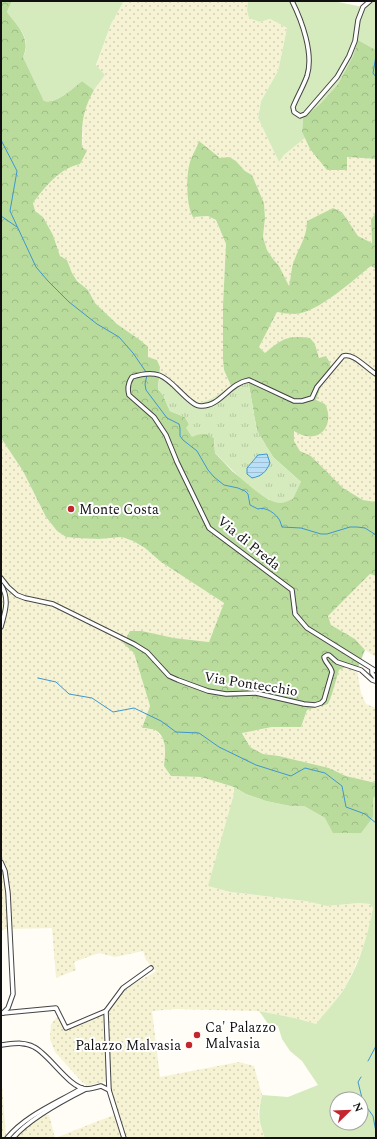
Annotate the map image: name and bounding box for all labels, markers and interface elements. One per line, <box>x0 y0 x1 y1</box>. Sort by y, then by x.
place label: Monte Costa <box>79 499 159 520</box>
marker: Monte Costa <box>66 504 76 514</box>
street label: Via di Preda <box>213 511 285 575</box>
street label: Via Pontecchio <box>203 666 299 702</box>
place label: Ca' Palazzo Malvasia <box>205 1017 276 1054</box>
marker: Ca' Palazzo Malvasia <box>192 1030 202 1040</box>
place label: Palazzo Malvasia <box>75 1035 181 1056</box>
marker: Palazzo Malvasia <box>184 1040 194 1050</box>
north arrow <box>329 1091 369 1131</box>
text: N <box>348 1100 367 1115</box>

